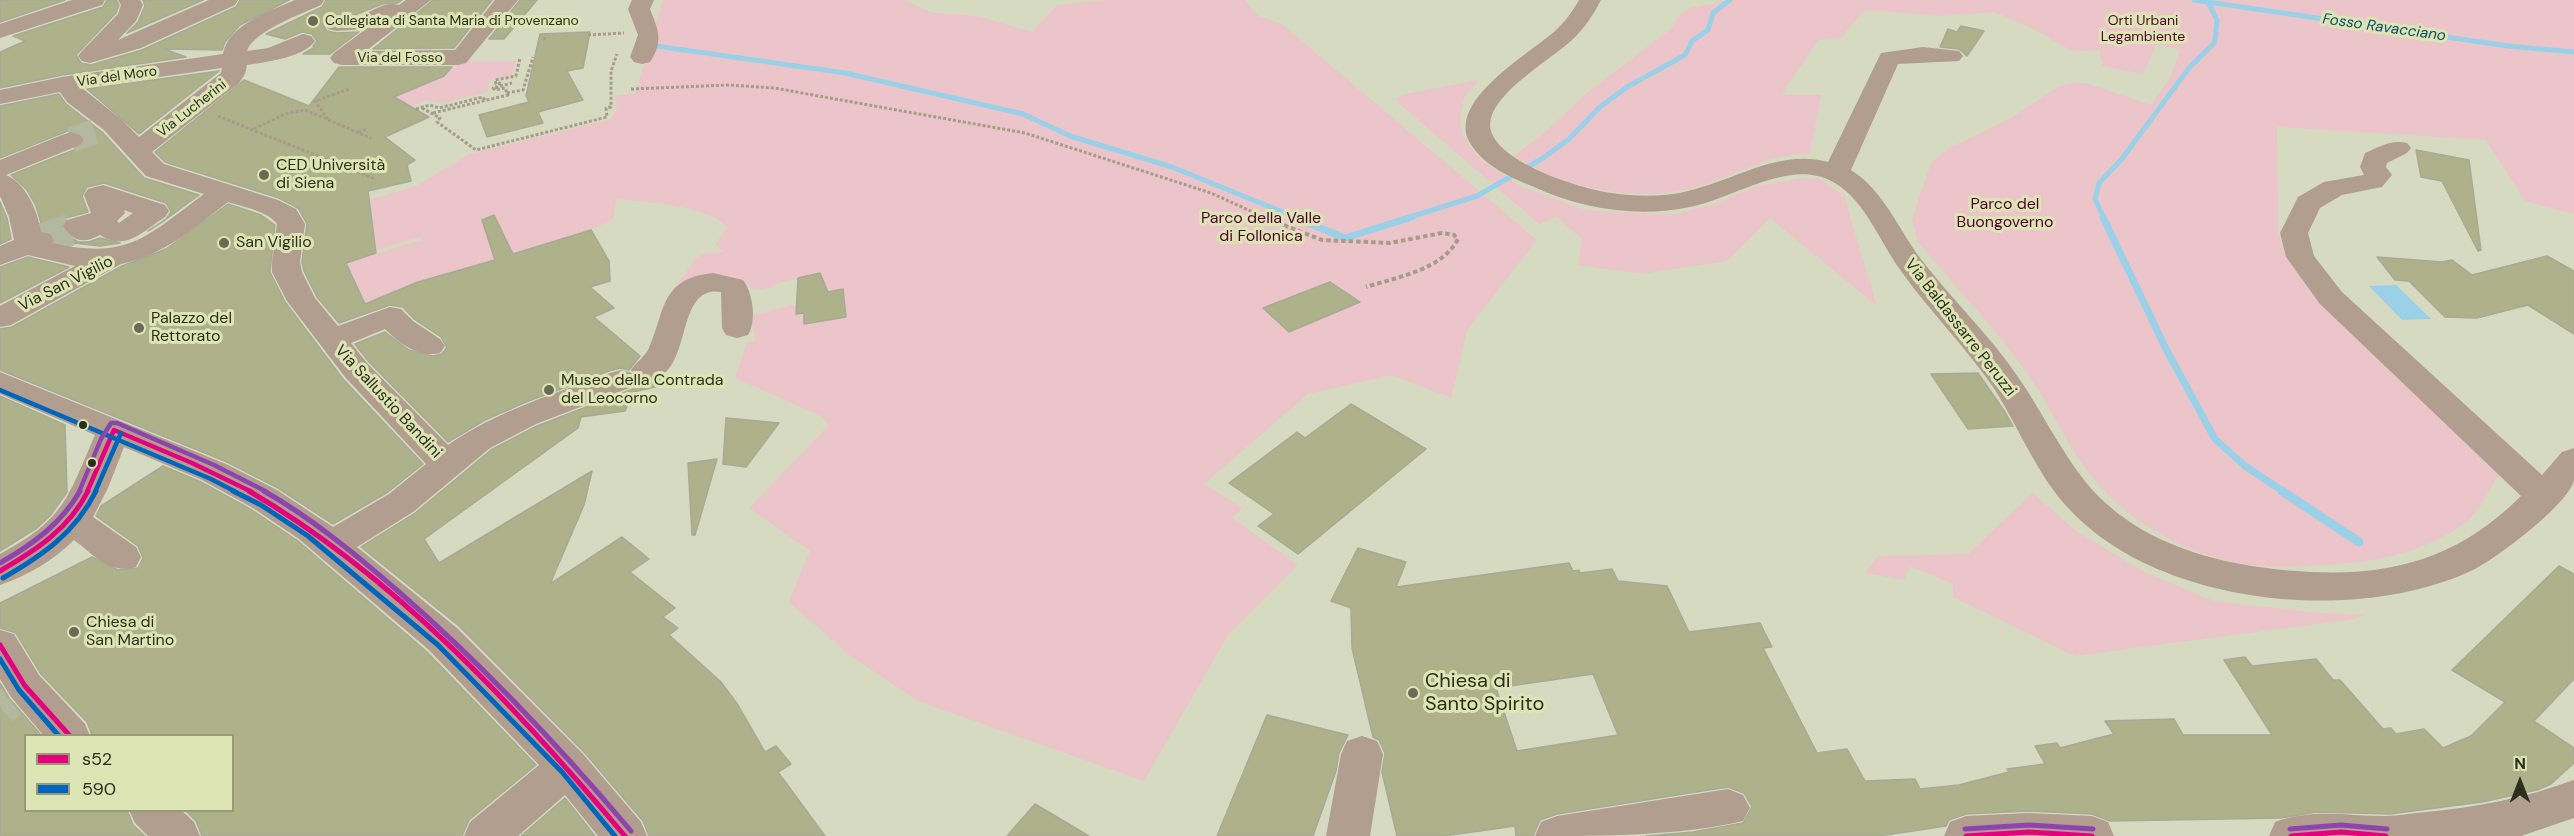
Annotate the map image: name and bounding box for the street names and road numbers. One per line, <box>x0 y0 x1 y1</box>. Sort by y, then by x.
street label: Via del Fosso <box>357 50 443 66</box>
street label: Via del Moro <box>76 63 158 91</box>
street label: Via Lucherini <box>154 77 230 141</box>
street label: Via San Vigilio <box>16 252 116 316</box>
street label: Via Baldassarre Peruzzi <box>1900 255 2020 401</box>
street label: Via Sallustio Bandini <box>331 341 445 463</box>

